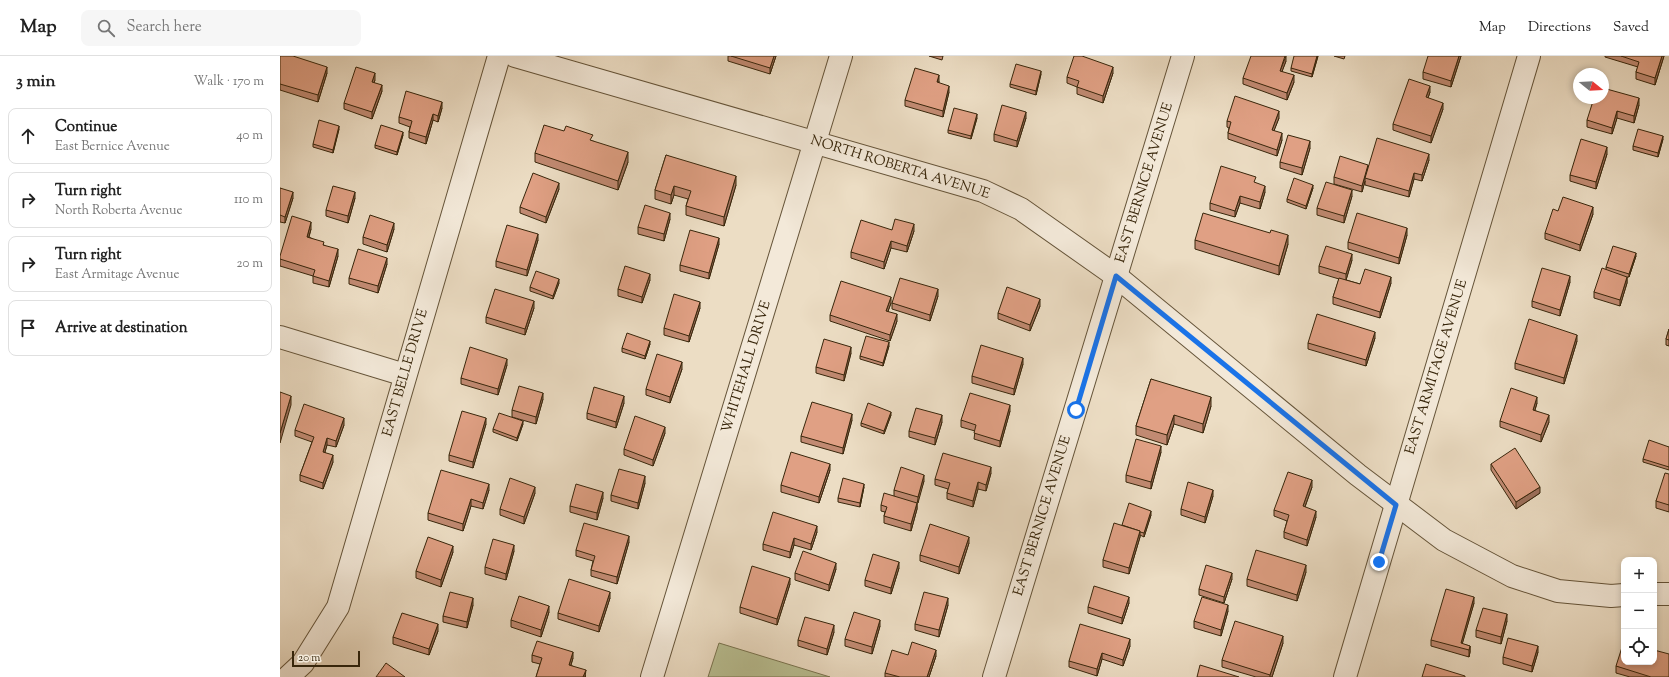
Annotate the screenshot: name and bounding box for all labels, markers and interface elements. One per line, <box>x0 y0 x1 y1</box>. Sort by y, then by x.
search box <box>81 10 361 46</box>
text: Map <box>20 14 57 41</box>
icon: search <box>95 17 117 39</box>
text: Search here <box>127 17 202 38</box>
text: Map <box>1479 18 1506 38</box>
text: Directions <box>1528 18 1591 38</box>
text: Saved <box>1613 18 1649 38</box>
north arrow <box>1573 68 1609 104</box>
text: 3 min <box>16 70 55 94</box>
text: Walk · 170 m <box>194 73 264 91</box>
street label: EAST BERNICE AVENUE <box>1111 100 1179 266</box>
text: Continue <box>55 117 117 138</box>
icon: ahead <box>17 125 39 147</box>
text: 40 m <box>236 127 263 145</box>
street label: NORTH ROBERTA AVENUE <box>808 131 993 205</box>
text: East Bernice Avenue <box>55 138 170 156</box>
text: Turn right <box>55 181 121 202</box>
icon: right <box>17 189 39 211</box>
text: 110 m <box>234 191 263 209</box>
text: North Roberta Avenue <box>55 202 183 220</box>
text: Turn right <box>55 245 121 266</box>
icon: right <box>17 253 39 275</box>
text: 20 m <box>237 255 263 273</box>
text: East Armitage Avenue <box>55 266 180 284</box>
street label: EAST ARMITAGE AVENUE <box>1401 277 1473 457</box>
street label: WHITEHALL DRIVE <box>717 298 777 436</box>
street label: EAST BELLE DRIVE <box>378 306 434 439</box>
icon: arrive <box>17 317 39 339</box>
text: Arrive at destination <box>55 318 188 339</box>
route start <box>1067 401 1085 419</box>
street label: EAST BERNICE AVENUE <box>1009 433 1077 599</box>
route end <box>1370 553 1388 571</box>
map controls <box>1621 557 1657 665</box>
button: + <box>1621 557 1657 593</box>
button: − <box>1621 593 1657 629</box>
button: locate <box>1621 629 1657 665</box>
scale bar <box>292 649 360 668</box>
text: 20 m <box>298 650 320 666</box>

